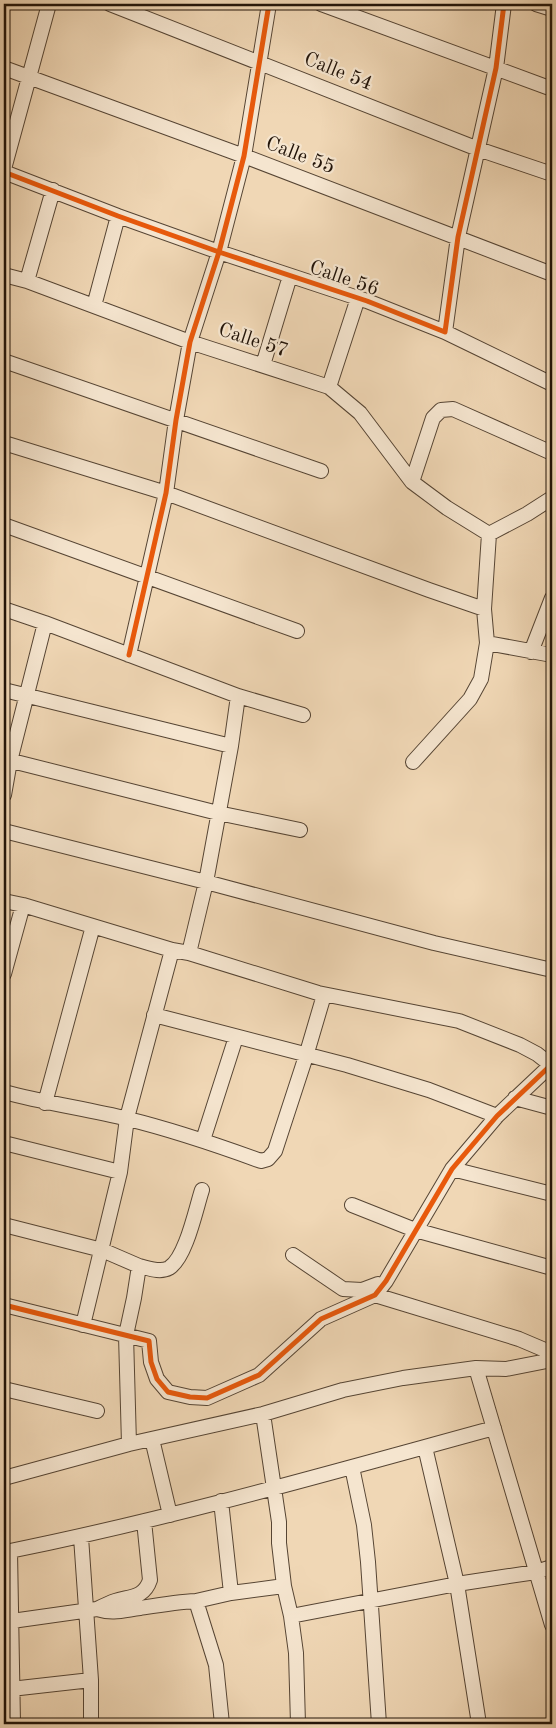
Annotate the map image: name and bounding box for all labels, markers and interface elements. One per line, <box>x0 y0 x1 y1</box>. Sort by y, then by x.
street label: Calle 54 <box>301 49 375 95</box>
street label: Calle 55 <box>263 134 337 178</box>
street label: Calle 56 <box>307 258 381 300</box>
street label: Calle 57 <box>216 320 290 362</box>

